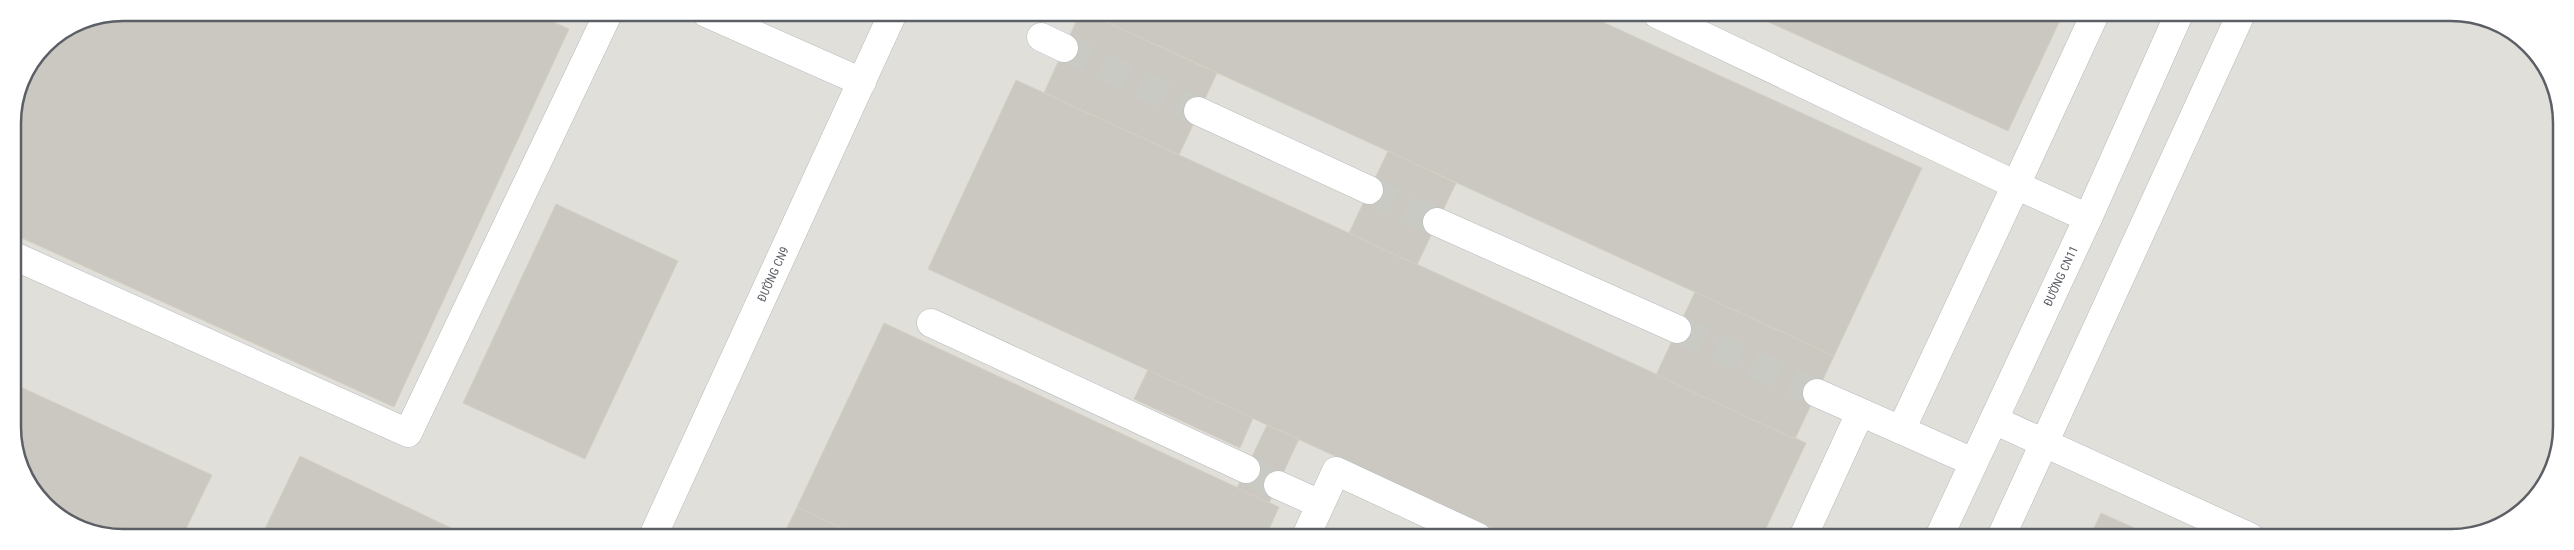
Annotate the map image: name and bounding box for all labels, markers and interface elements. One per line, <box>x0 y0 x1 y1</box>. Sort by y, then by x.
street label: ĐƯỜNG CN9 <box>754 244 792 304</box>
street label: ĐƯỜNG CN11 <box>2041 244 2081 308</box>

